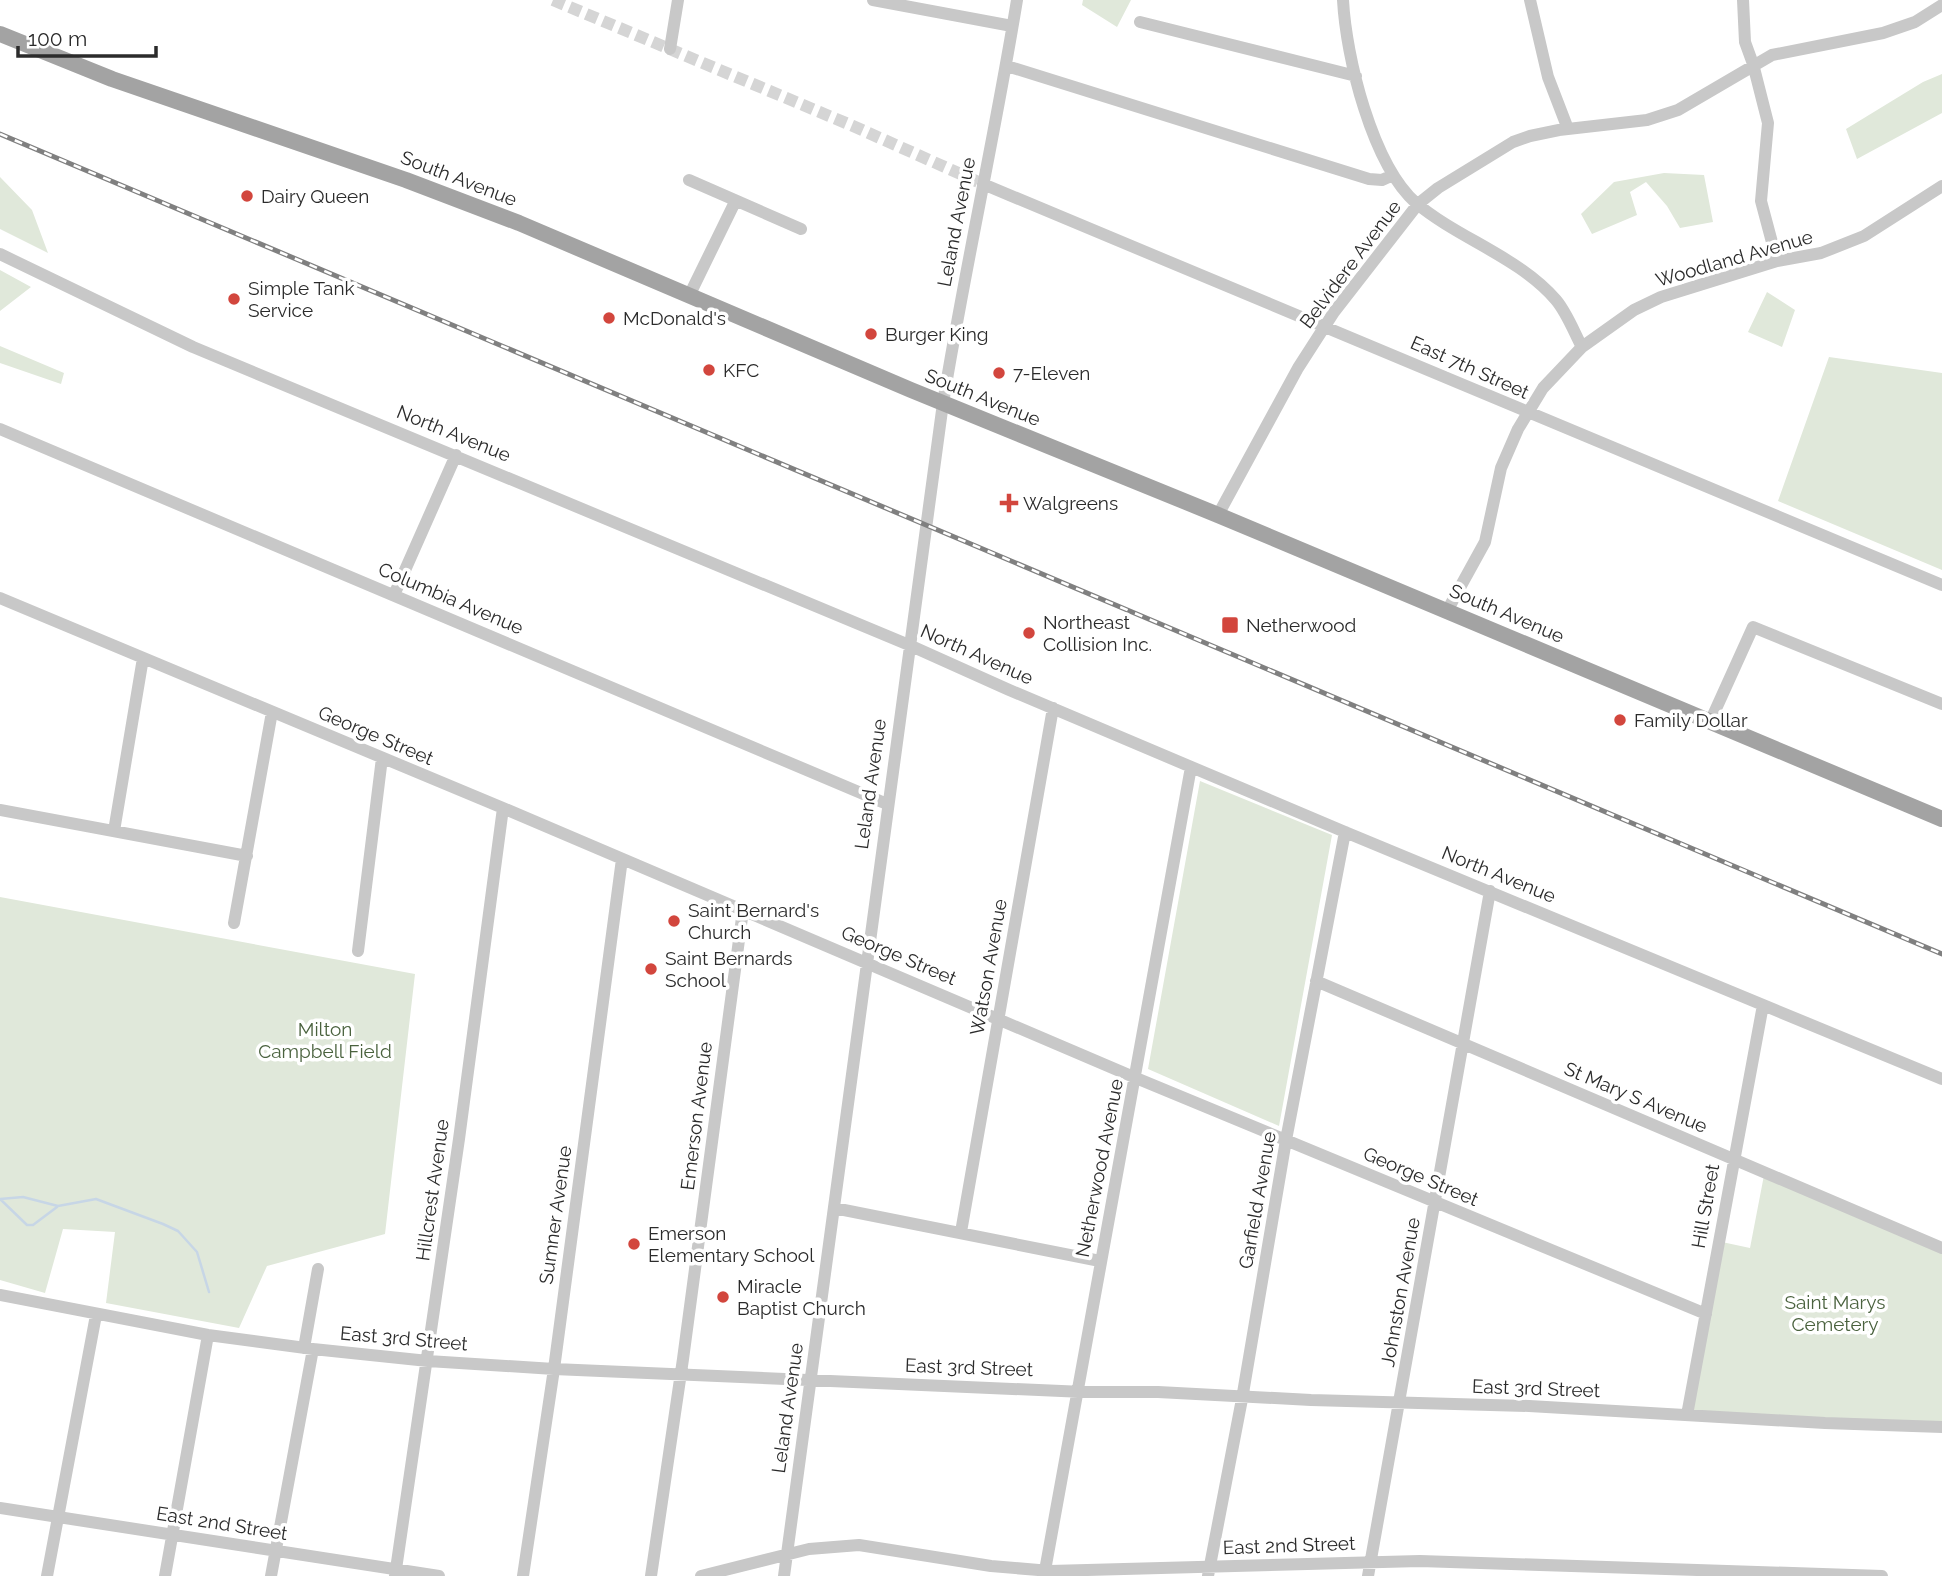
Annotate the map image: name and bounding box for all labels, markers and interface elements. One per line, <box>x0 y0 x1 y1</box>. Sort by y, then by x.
scale bar <box>18 14 156 58</box>
text: 100 m <box>28 26 87 51</box>
street label: South Avenue <box>398 146 520 210</box>
street label: Leland Avenue <box>933 155 979 289</box>
place label: Dairy Queen <box>261 185 369 207</box>
marker: Dairy Queen <box>239 188 255 204</box>
street label: Belvidere Avenue <box>1295 196 1405 332</box>
street label: Woodland Avenue <box>1653 225 1815 291</box>
place label: Simple Tank Service <box>248 277 355 321</box>
marker: Simple Tank Service <box>226 291 242 307</box>
place label: McDonald's <box>623 307 726 329</box>
marker: McDonald's <box>601 310 617 326</box>
place label: Burger King <box>885 323 989 345</box>
marker: Burger King <box>863 326 879 342</box>
street label: East 7th Street <box>1407 331 1533 403</box>
place label: KFC <box>723 359 759 381</box>
marker: KFC <box>701 362 717 378</box>
place label: 7-Eleven <box>1013 362 1090 384</box>
street label: South Avenue <box>922 364 1044 430</box>
marker: 7-Eleven <box>991 365 1007 381</box>
street label: North Avenue <box>394 400 514 466</box>
place label: Walgreens <box>1023 492 1118 514</box>
marker: Walgreens <box>1001 495 1017 511</box>
street label: Columbia Avenue <box>375 558 527 638</box>
street label: South Avenue <box>1446 579 1568 647</box>
place label: Northeast Collision Inc. <box>1043 611 1152 655</box>
place label: Netherwood <box>1246 614 1356 636</box>
marker: Netherwood <box>1220 615 1240 635</box>
street label: North Avenue <box>917 619 1037 689</box>
marker: Northeast Collision Inc. <box>1021 625 1037 641</box>
street label: George Street <box>315 701 437 769</box>
place label: Family Dollar <box>1634 709 1748 731</box>
marker: Family Dollar <box>1612 712 1628 728</box>
street label: Leland Avenue <box>850 717 890 851</box>
street label: North Avenue <box>1439 841 1559 907</box>
street label: Watson Avenue <box>965 897 1011 1037</box>
place label: Saint Bernard's Church <box>688 899 819 943</box>
marker: Saint Bernard's Church <box>666 913 682 929</box>
street label: George Street <box>838 921 960 989</box>
place label: Saint Bernards School <box>665 947 793 991</box>
marker: Saint Bernards School <box>643 961 659 977</box>
park label: Milton Campbell Field <box>258 1018 392 1062</box>
street label: Emerson Avenue <box>676 1041 716 1191</box>
street label: St Mary S Avenue <box>1561 1057 1711 1137</box>
street label: Netherwood Avenue <box>1071 1077 1127 1259</box>
street label: Hillcrest Avenue <box>411 1118 453 1262</box>
street label: Garfield Avenue <box>1234 1130 1280 1270</box>
street label: George Street <box>1360 1142 1482 1210</box>
street label: Sumner Avenue <box>534 1144 576 1286</box>
street label: Hill Street <box>1687 1161 1723 1250</box>
street label: Johnston Avenue <box>1376 1216 1424 1368</box>
place label: Emerson Elementary School <box>648 1222 815 1266</box>
marker: Emerson Elementary School <box>626 1236 642 1252</box>
place label: Miracle Baptist Church <box>737 1275 866 1319</box>
marker: Miracle Baptist Church <box>715 1289 731 1305</box>
park label: Saint Marys Cemetery <box>1784 1291 1886 1335</box>
street label: East 3rd Street <box>339 1321 469 1355</box>
street label: Leland Avenue <box>767 1341 807 1475</box>
street label: East 3rd Street <box>905 1354 1034 1380</box>
street label: East 3rd Street <box>1472 1375 1601 1401</box>
street label: East 2nd Street <box>155 1502 290 1544</box>
street label: East 2nd Street <box>1222 1532 1356 1558</box>

